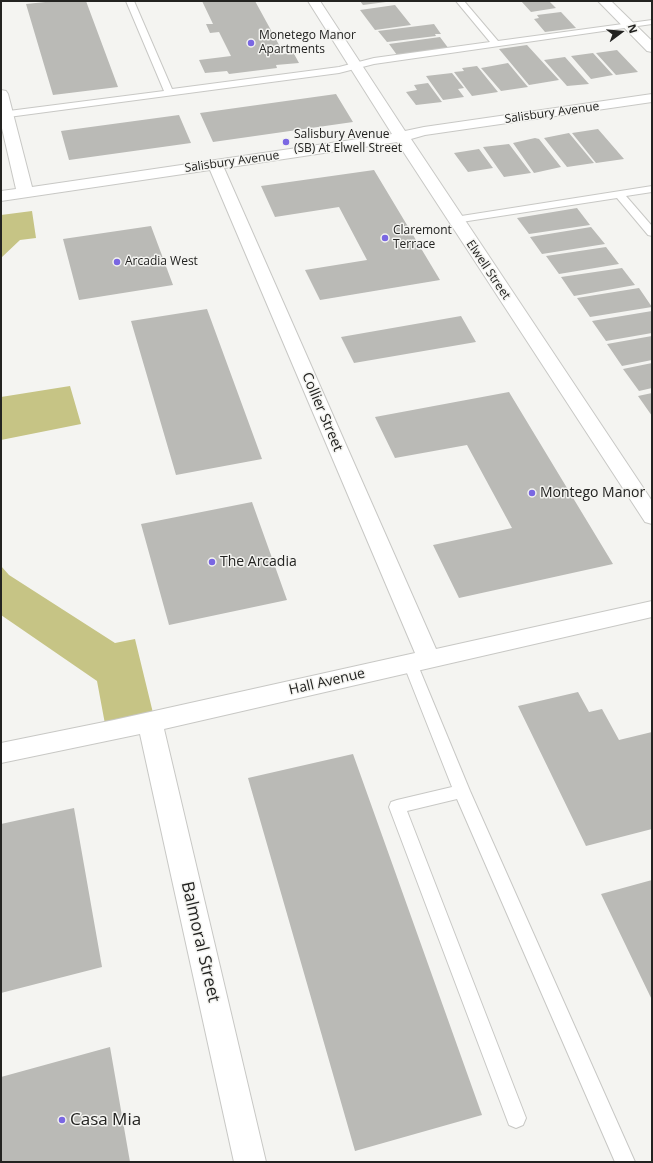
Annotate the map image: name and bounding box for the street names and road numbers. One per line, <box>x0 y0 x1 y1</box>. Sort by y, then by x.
street label: Salisbury Avenue <box>504 99 600 127</box>
street label: Salisbury Avenue <box>184 148 280 176</box>
street label: Elwell Street <box>463 238 513 302</box>
street label: Collier Street <box>298 370 346 454</box>
street label: Hall Avenue <box>287 665 367 699</box>
street label: Balmoral Street <box>176 880 224 1004</box>

